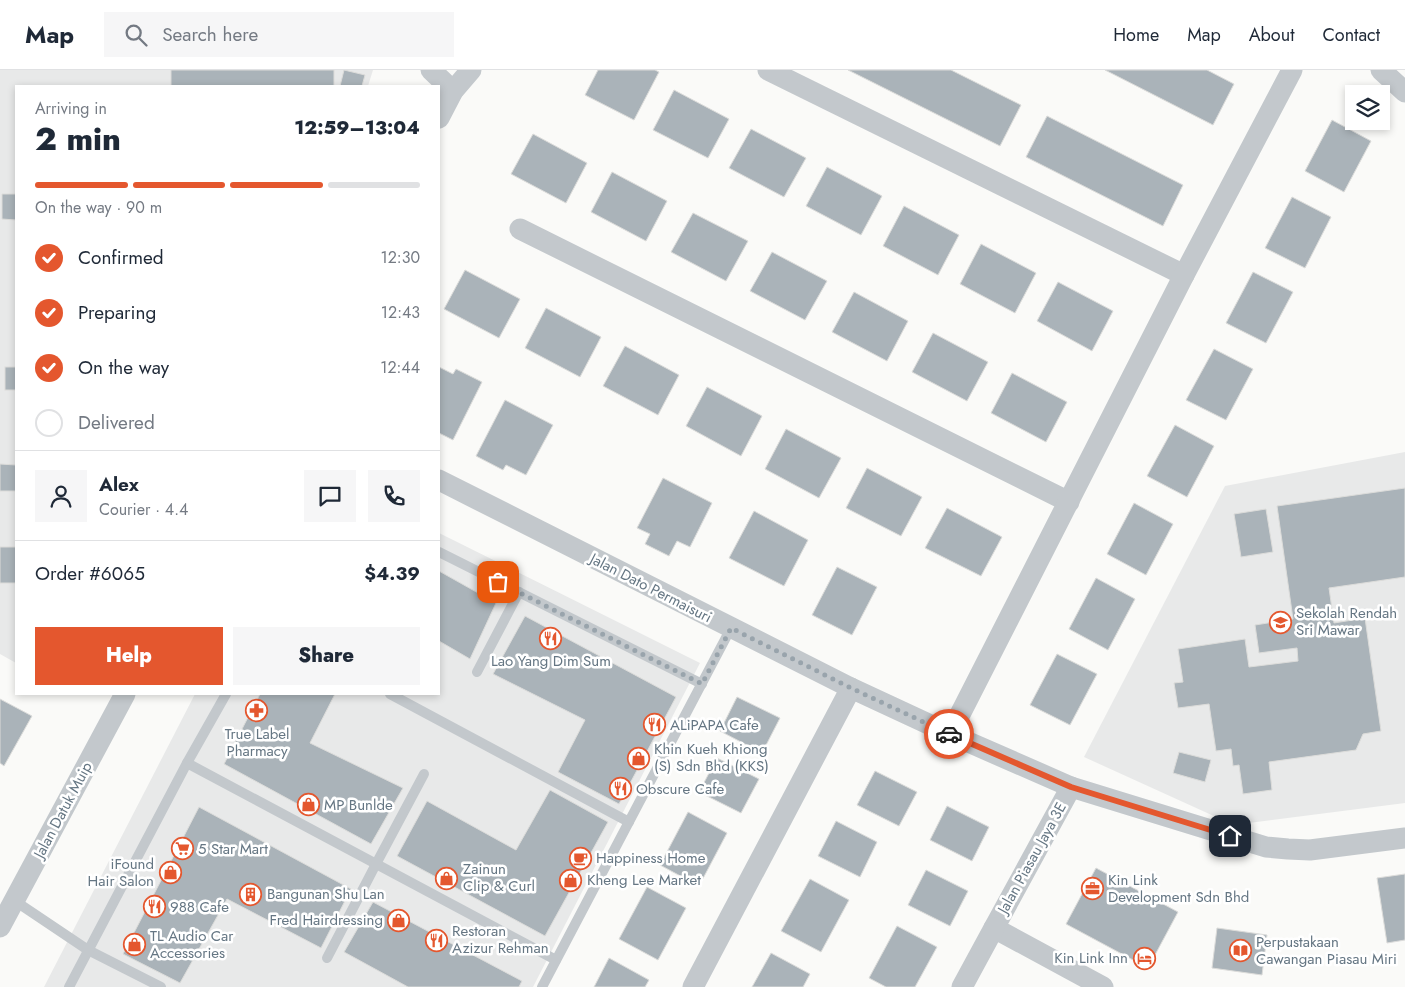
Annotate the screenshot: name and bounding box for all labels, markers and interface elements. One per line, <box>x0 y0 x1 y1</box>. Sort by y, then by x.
search box <box>104 12 454 57</box>
text: Map <box>25 17 74 52</box>
icon: search <box>122 21 150 49</box>
text: Search here <box>162 21 258 48</box>
text: Home <box>1113 22 1159 48</box>
text: Map <box>1187 22 1221 48</box>
text: About <box>1249 22 1294 48</box>
text: Contact <box>1322 22 1380 48</box>
map controls <box>1345 85 1390 130</box>
button: layers <box>1345 85 1390 130</box>
text: Arriving in <box>35 97 107 120</box>
text: 12:59–13:04 <box>294 114 420 141</box>
text: 2 min <box>35 116 121 162</box>
text: On the way · 90 m <box>35 196 162 219</box>
icon: check <box>35 244 63 272</box>
text: Confirmed <box>78 244 164 271</box>
text: 12:30 <box>381 246 420 269</box>
icon: check <box>35 299 63 327</box>
text: Preparing <box>78 299 156 326</box>
text: 12:43 <box>381 301 420 324</box>
icon: check <box>35 354 63 382</box>
text: On the way <box>78 354 169 381</box>
text: 12:44 <box>380 356 420 379</box>
text: Delivered <box>78 409 155 436</box>
button: person <box>35 470 87 522</box>
button: chat <box>304 470 356 522</box>
button: phone <box>368 470 420 522</box>
text: Alex <box>99 471 139 498</box>
text: Courier · 4.4 <box>99 498 188 521</box>
street label: Jalan Dato Permaisuri <box>585 547 716 628</box>
text: Order #6065 <box>35 560 145 587</box>
text: $4.39 <box>364 560 420 587</box>
pin <box>477 561 519 603</box>
icon: bag <box>484 568 512 596</box>
place label: Sekolah Rendah Sri Mawar <box>1296 602 1397 641</box>
school or university icon: Sekolah Rendah Sri Mawar <box>1268 610 1292 634</box>
restaurant icon: Lao Yang Dim Sum <box>539 626 563 650</box>
button: Help <box>35 627 223 685</box>
button: Share <box>233 627 420 685</box>
place label: Lao Yang Dim Sum <box>491 650 611 672</box>
pharmacy icon: True Label Pharmacy <box>245 699 269 723</box>
courier <box>924 709 974 759</box>
restaurant icon: ALiPAPA Cafe <box>642 713 666 737</box>
place label: ALiPAPA Cafe <box>670 714 759 736</box>
icon: car <box>935 720 963 748</box>
place label: True Label Pharmacy <box>225 723 289 762</box>
place label: Khin Kueh Khiong (S) Sdn Bhd (KKS) <box>654 738 769 777</box>
shop icon: Khin Kueh Khiong (S) Sdn Bhd (KKS) <box>626 746 650 770</box>
street label: Jalan Datuk Muip <box>27 758 98 864</box>
restaurant icon: Obscure Cafe <box>608 777 632 801</box>
place label: Obscure Cafe <box>636 778 724 800</box>
shop icon: MP Bunlde <box>296 793 320 817</box>
place label: MP Bunlde <box>324 794 393 816</box>
street label: Jalan Piasau Jaya 3E <box>991 798 1072 919</box>
pin <box>1209 815 1251 857</box>
icon: home <box>1216 822 1244 850</box>
supermarket icon: 5 Star Mart <box>170 837 194 861</box>
place label: 5 Star Mart <box>198 838 268 860</box>
cafe icon: Happiness Home <box>568 846 592 870</box>
place label: Happiness Home <box>596 847 706 869</box>
place label: iFound Hair Salon <box>88 853 154 892</box>
place label: Zainun Clip & Curl <box>463 858 535 897</box>
shop icon: iFound Hair Salon <box>158 861 182 885</box>
shop icon: Zainun Clip & Curl <box>435 866 459 890</box>
shop icon: Kheng Lee Market <box>559 868 583 892</box>
place label: Kheng Lee Market <box>587 869 701 891</box>
place label: Kin Link Development Sdn Bhd <box>1108 869 1249 908</box>
office icon: Kin Link Development Sdn Bhd <box>1080 877 1104 901</box>
building icon: Bangunan Shu Lan <box>239 882 263 906</box>
place label: Bangunan Shu Lan <box>267 883 385 905</box>
restaurant icon: 988 Cafe <box>142 895 166 919</box>
place label: 988 Cafe <box>170 896 229 918</box>
shop icon: Fred Hairdressing <box>387 908 411 932</box>
place label: Fred Hairdressing <box>270 909 383 931</box>
place label: Restoran Azizur Rehman <box>452 920 549 959</box>
place label: TL Audio Car Accessories <box>150 925 234 964</box>
restaurant icon: Restoran Azizur Rehman <box>424 928 448 952</box>
place label: Perpustakaan Cawangan Piasau Miri <box>1256 931 1397 970</box>
shop icon: TL Audio Car Accessories <box>122 933 146 957</box>
library icon: Perpustakaan Cawangan Piasau Miri <box>1228 939 1252 963</box>
hotel icon: Kin Link Inn <box>1132 946 1156 970</box>
place label: Kin Link Inn <box>1054 947 1128 969</box>

